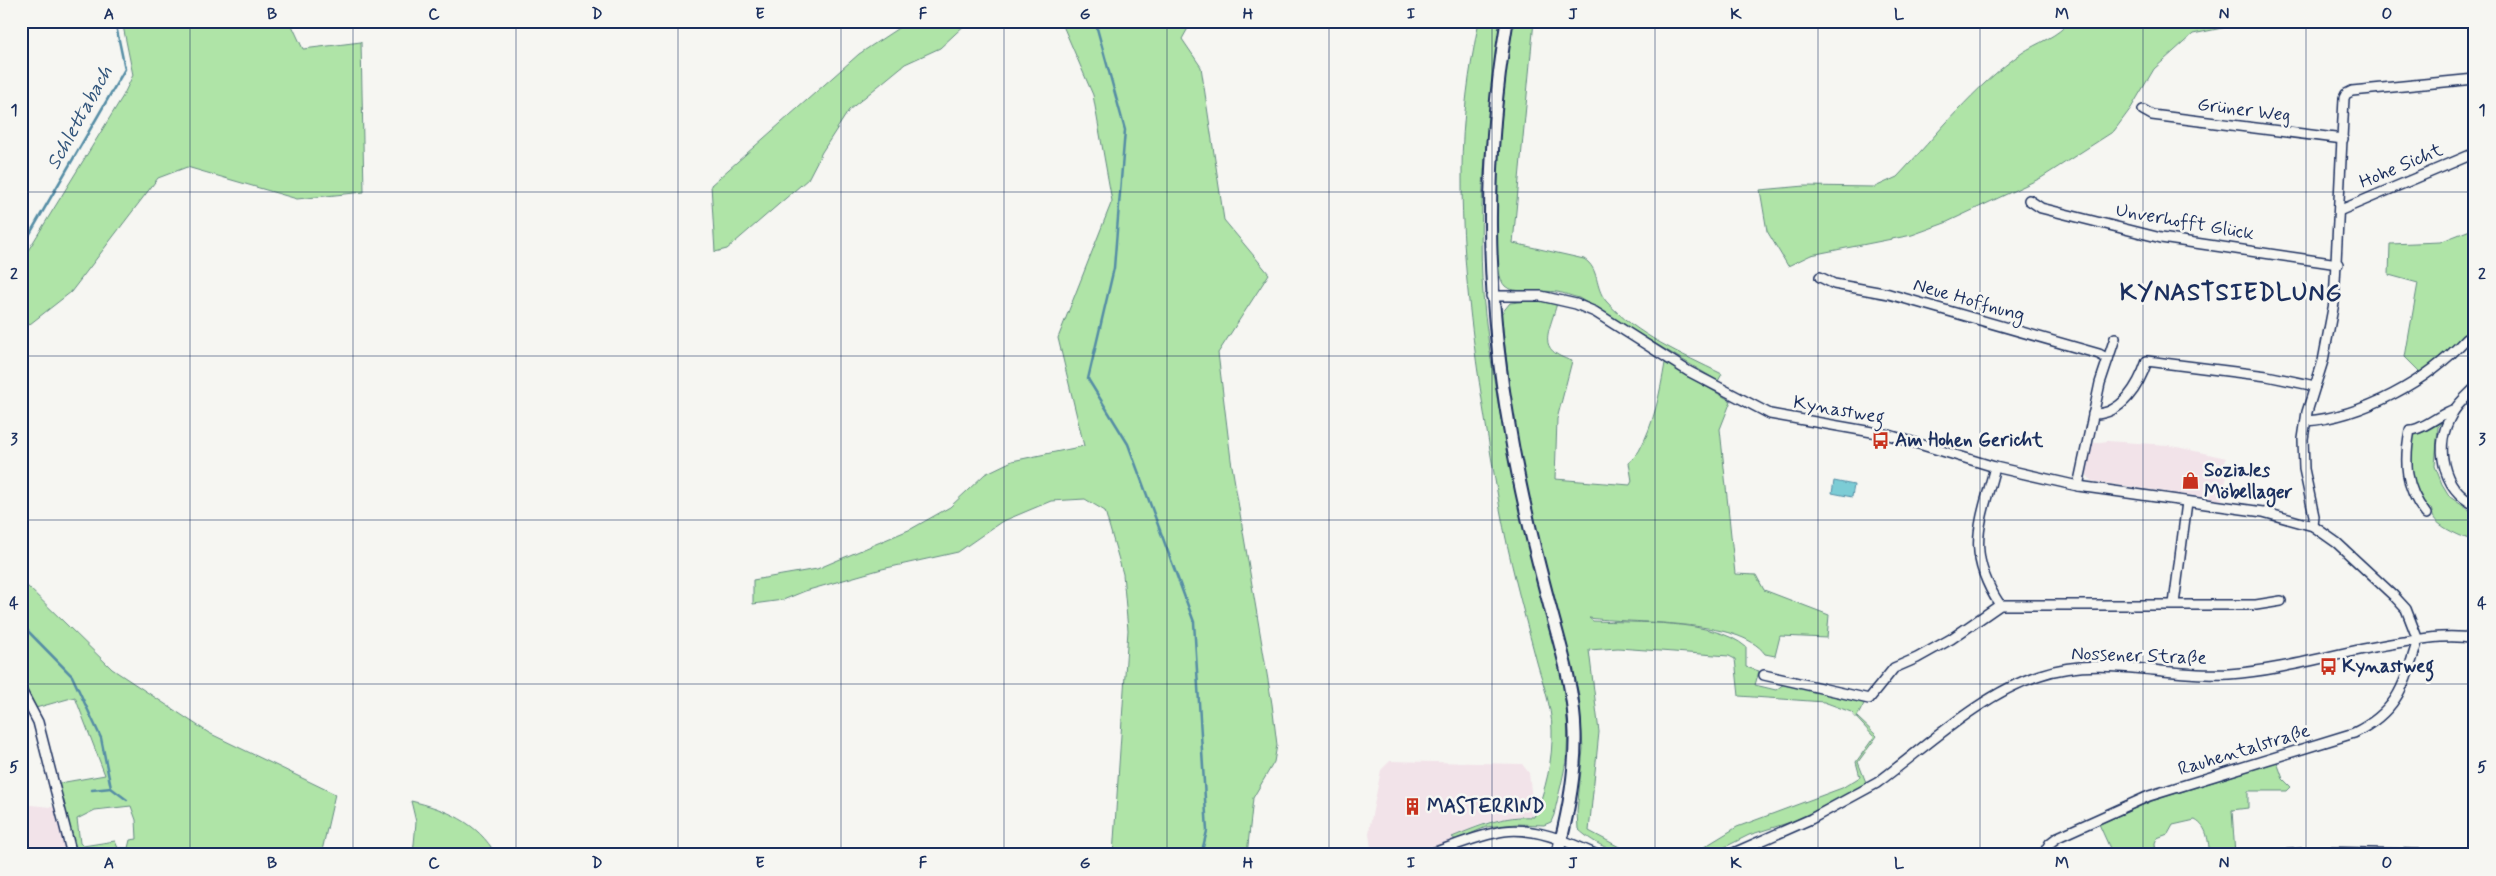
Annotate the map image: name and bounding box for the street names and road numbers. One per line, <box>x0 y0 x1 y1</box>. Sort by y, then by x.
street label: Grüner Weg <box>2196 92 2292 129</box>
street label: Hohe Sicht <box>2355 137 2447 195</box>
street label: Unverhofft Glück <box>2114 198 2256 247</box>
street label: Neue Hoffnung <box>1910 272 2028 330</box>
street label: Kynastweg <box>1791 390 1887 433</box>
street label: Nossener Straße <box>2071 641 2207 671</box>
street label: Rauhentalstraße <box>2175 718 2313 782</box>

